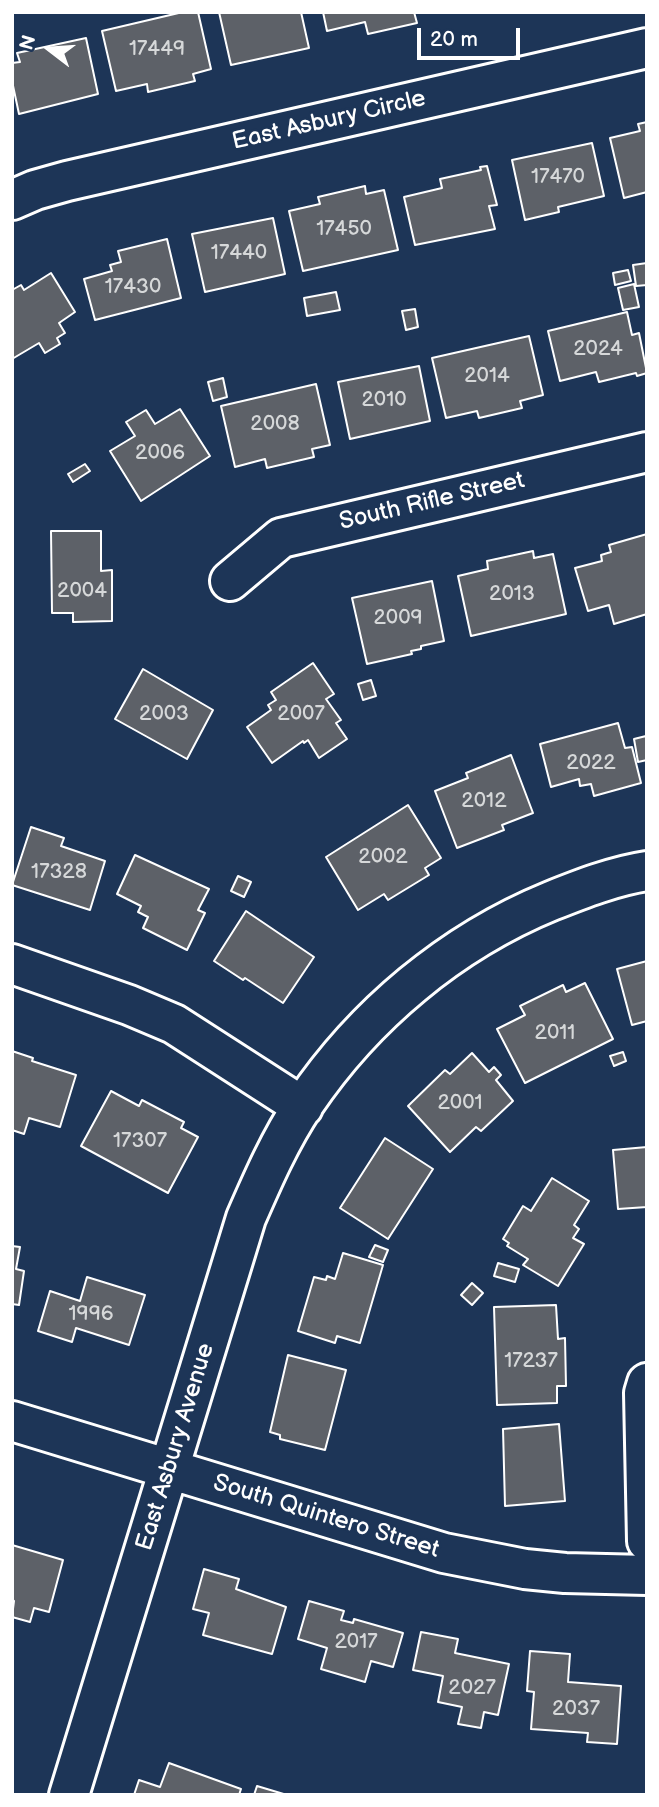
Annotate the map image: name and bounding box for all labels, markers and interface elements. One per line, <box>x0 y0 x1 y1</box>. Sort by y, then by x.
north arrow <box>14 14 84 84</box>
scale bar <box>421 14 524 58</box>
text: 20 m <box>430 27 478 52</box>
text: N <box>15 33 42 53</box>
house number: 17449 <box>129 37 185 63</box>
street label: East Asbury Circle <box>229 85 429 157</box>
house number: 17470 <box>531 165 585 191</box>
house number: 17450 <box>316 217 372 243</box>
house number: 17440 <box>211 241 267 267</box>
house number: 17430 <box>105 275 161 301</box>
house number: 2024 <box>573 337 623 363</box>
house number: 2014 <box>464 364 510 390</box>
house number: 2010 <box>361 388 407 414</box>
house number: 2008 <box>250 412 300 438</box>
house number: 2006 <box>135 441 185 467</box>
street label: South Rifle Street <box>337 467 527 537</box>
house number: 2004 <box>57 579 107 605</box>
house number: 2013 <box>489 582 535 608</box>
house number: 2009 <box>373 606 423 632</box>
house number: 2003 <box>139 702 189 728</box>
house number: 2007 <box>277 702 325 728</box>
house number: 2022 <box>566 751 616 777</box>
house number: 2012 <box>461 789 507 815</box>
house number: 2002 <box>358 845 408 871</box>
house number: 17328 <box>31 860 87 886</box>
house number: 2011 <box>535 1021 575 1047</box>
house number: 2001 <box>437 1091 483 1117</box>
house number: 17307 <box>113 1129 167 1155</box>
house number: 1996 <box>68 1302 114 1328</box>
street label: East Asbury Avenue <box>131 1340 221 1554</box>
house number: 17237 <box>504 1349 558 1375</box>
street label: South Quintero Street <box>210 1469 442 1565</box>
house number: 2017 <box>334 1630 378 1656</box>
house number: 2027 <box>448 1676 496 1702</box>
house number: 2037 <box>552 1697 600 1723</box>

